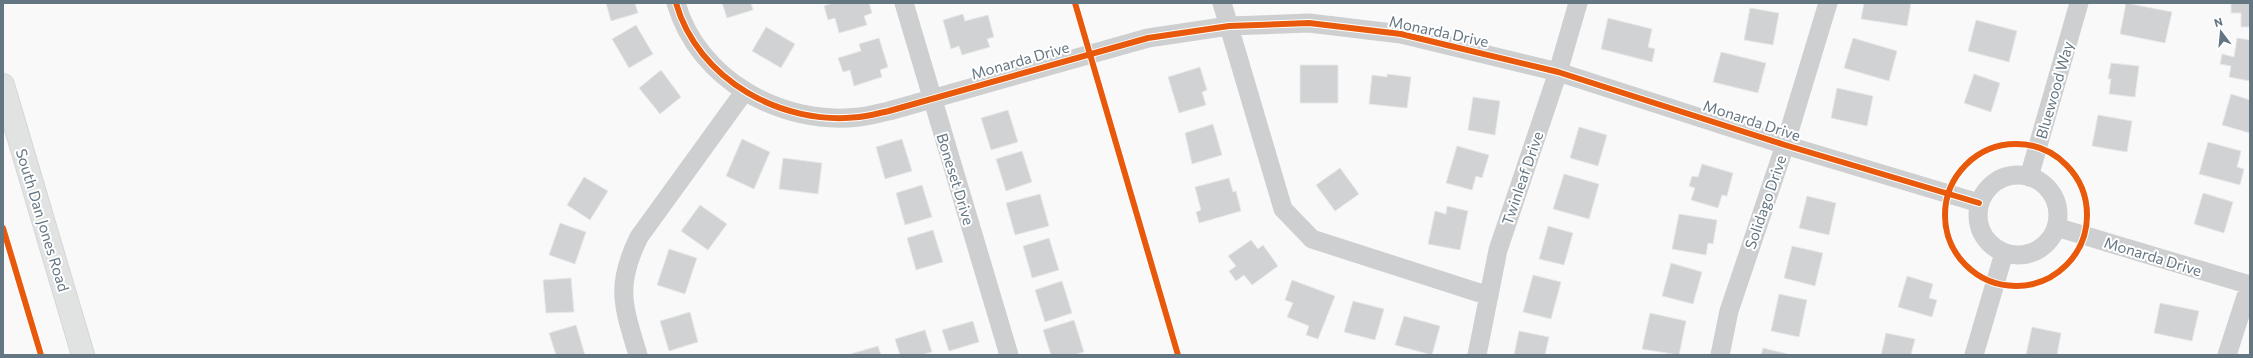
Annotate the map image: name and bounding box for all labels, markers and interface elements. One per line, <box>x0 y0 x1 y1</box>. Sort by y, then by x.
street label: Monarda Drive <box>1388 12 1490 50</box>
north arrow <box>2201 12 2241 52</box>
text: N <box>2212 15 2224 29</box>
street label: Monarda Drive <box>969 37 1071 83</box>
street label: Bluewood Way <box>2031 39 2077 141</box>
street label: Monarda Drive <box>1701 96 1803 144</box>
street label: Twinleaf Drive <box>1498 129 1546 227</box>
street label: Boneset Drive <box>933 131 979 227</box>
street label: South Dan Jones Road <box>13 146 73 294</box>
street label: Solidago Drive <box>1741 153 1789 251</box>
street label: Monarda Drive <box>2102 233 2204 279</box>

